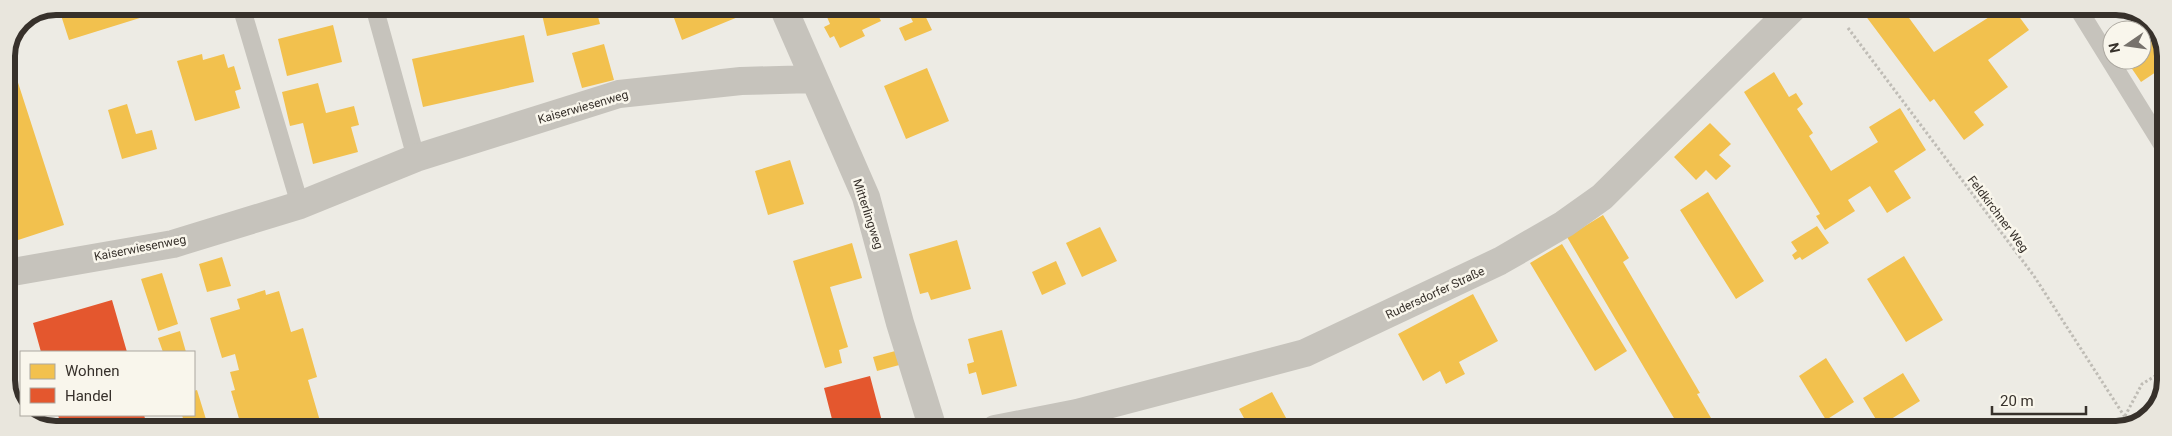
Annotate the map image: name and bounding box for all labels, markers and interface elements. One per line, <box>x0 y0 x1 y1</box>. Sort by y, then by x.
north arrow <box>2102 20 2152 70</box>
text: N <box>2105 41 2123 55</box>
street label: Kaiserwiesenweg <box>536 87 630 127</box>
street label: Feldkirchner Weg <box>1965 173 2031 255</box>
street label: Mitterlingweg <box>850 177 886 251</box>
street label: Kaiserwiesenweg <box>93 232 187 264</box>
street label: Rudersdorfer Straße <box>1383 264 1487 322</box>
legend <box>20 351 195 416</box>
text: Wohnen <box>65 362 119 380</box>
scale bar <box>1992 384 2086 416</box>
text: Handel <box>65 387 112 405</box>
text: 20 m <box>2000 392 2034 410</box>

